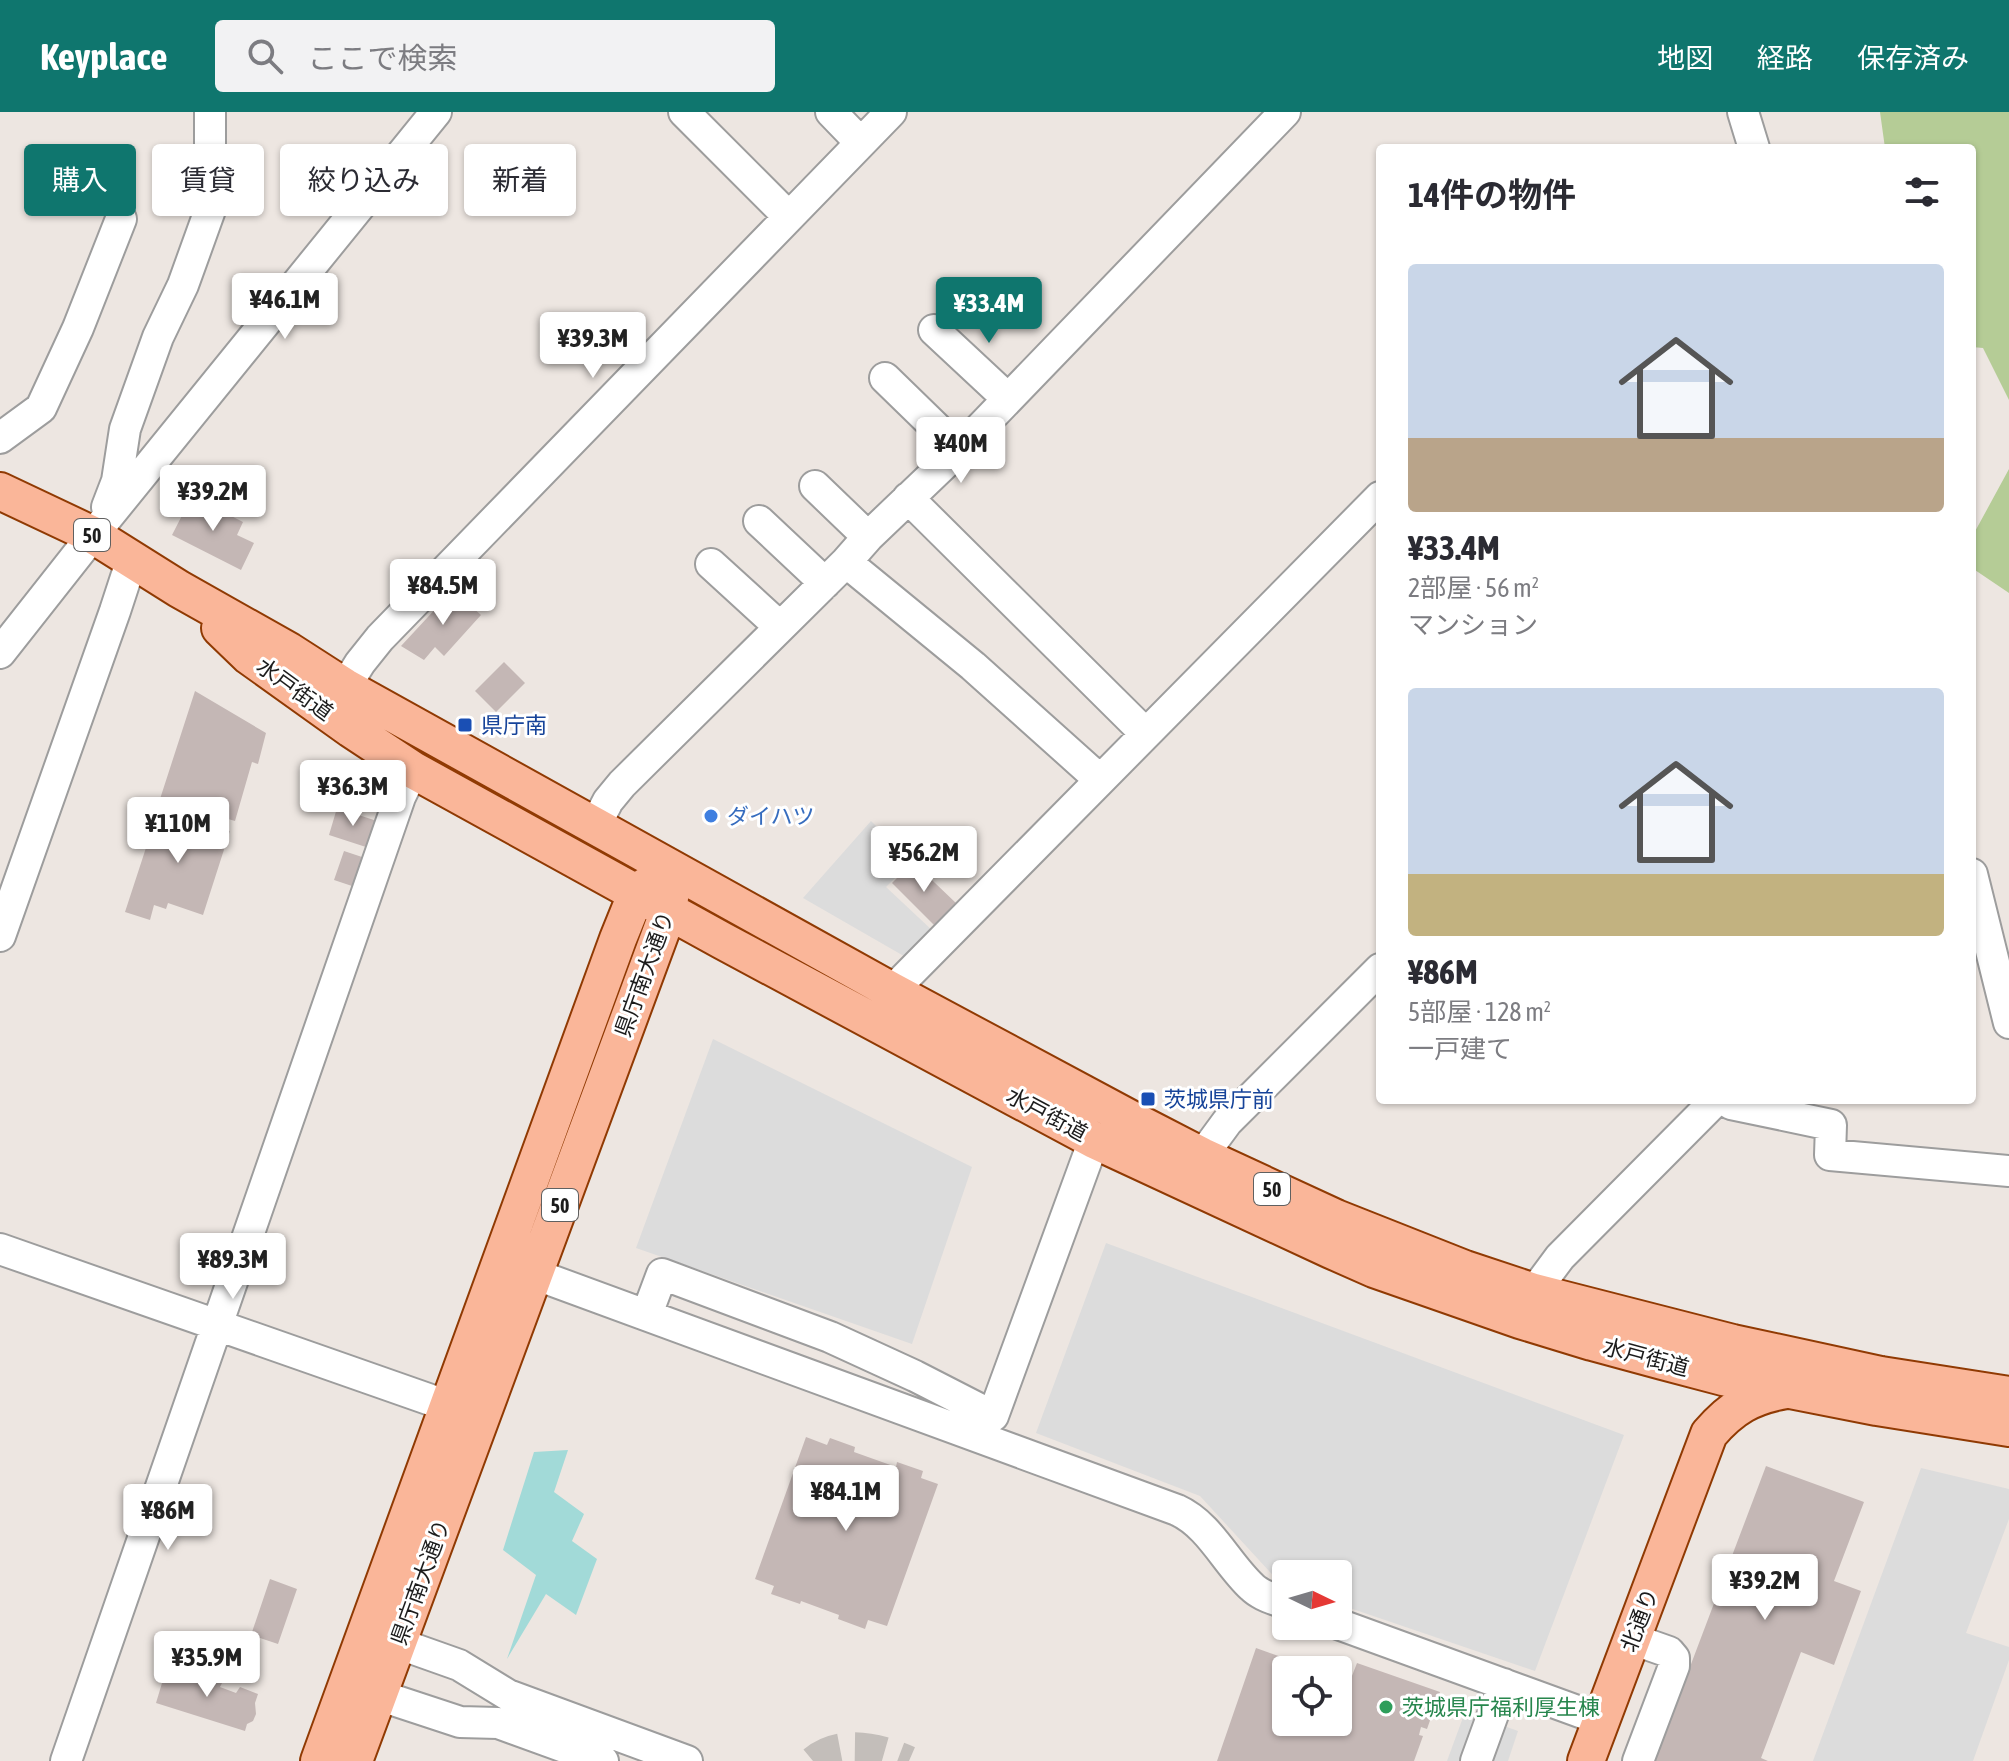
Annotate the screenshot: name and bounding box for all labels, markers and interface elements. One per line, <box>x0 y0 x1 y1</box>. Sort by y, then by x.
search box <box>215 20 775 92</box>
icon: search <box>243 34 287 78</box>
text: Keyplace <box>40 35 167 78</box>
text: ここで検索 <box>307 41 457 75</box>
text: 地図 <box>1657 42 1713 74</box>
text: 経路 <box>1757 42 1813 74</box>
text: 保存済み <box>1857 42 1969 74</box>
chip: 購入 <box>24 144 136 216</box>
chip: 賃貸 <box>152 144 264 216</box>
chip: 絞り込み <box>280 144 448 216</box>
chip: 新着 <box>464 144 576 216</box>
icon: filters <box>1900 170 1944 214</box>
text: 14件の物件 <box>1408 175 1576 214</box>
pin: ¥46.1M <box>220 273 350 341</box>
pin: ¥33.4M <box>924 277 1054 345</box>
text: ¥46.1M <box>250 284 320 314</box>
text: ¥33.4M <box>954 288 1024 318</box>
pin: ¥39.3M <box>528 312 658 380</box>
icon: home <box>1604 316 1748 460</box>
text: ¥39.3M <box>558 323 628 353</box>
pin: ¥40M <box>914 417 1008 485</box>
text: ¥40M <box>934 428 988 458</box>
pin: ¥39.2M <box>148 465 278 533</box>
text: ¥39.2M <box>178 476 248 506</box>
road number: 50 <box>74 519 110 551</box>
text: ¥33.4M <box>1408 528 1500 567</box>
pin: ¥84.5M <box>378 559 508 627</box>
text: ¥84.5M <box>408 570 478 600</box>
text: 2部屋 · 56 m² <box>1408 573 1539 603</box>
text: マンション <box>1408 610 1538 640</box>
street label: 水戸街道 <box>252 653 338 725</box>
place label: 県庁南 <box>481 712 547 738</box>
marker: 県庁南 <box>456 716 474 734</box>
icon: home <box>1604 740 1748 884</box>
pin: ¥36.3M <box>288 760 418 828</box>
text: ¥36.3M <box>318 771 388 801</box>
pin: ¥110M <box>122 797 234 865</box>
place label: ダイハツ <box>727 803 815 829</box>
marker: ダイハツ <box>702 807 720 825</box>
text: ¥110M <box>145 808 211 838</box>
pin: ¥56.2M <box>859 826 989 894</box>
text: ¥56.2M <box>889 837 959 867</box>
street label: 県庁南大通り <box>609 908 679 1040</box>
text: ¥86M <box>1408 952 1478 991</box>
text: 5部屋 · 128 m² <box>1408 997 1551 1027</box>
text: 一戸建て <box>1408 1034 1512 1064</box>
street label: 水戸街道 <box>1002 1082 1092 1146</box>
place label: 茨城県庁前 <box>1164 1086 1274 1112</box>
marker: 茨城県庁前 <box>1139 1090 1157 1108</box>
road number: 50 <box>1254 1173 1290 1205</box>
road number: 50 <box>542 1189 578 1221</box>
pin: ¥89.3M <box>168 1233 298 1301</box>
text: ¥89.3M <box>198 1244 268 1274</box>
street label: 水戸街道 <box>1600 1333 1692 1381</box>
pin: ¥84.1M <box>781 1465 911 1533</box>
text: ¥84.1M <box>811 1476 881 1506</box>
pin: ¥86M <box>121 1484 215 1552</box>
text: ¥86M <box>141 1495 195 1525</box>
street label: 県庁南大通り <box>385 1516 455 1648</box>
pin: ¥39.2M <box>1700 1554 1830 1622</box>
north arrow <box>1272 1560 1352 1640</box>
map controls <box>1272 1560 1352 1736</box>
text: ¥39.2M <box>1730 1565 1800 1595</box>
street label: 北通り <box>1615 1585 1663 1655</box>
pin: ¥35.9M <box>142 1631 272 1699</box>
text: ¥35.9M <box>172 1642 242 1672</box>
button: locate <box>1272 1656 1352 1736</box>
place label: 茨城県庁福利厚生棟 <box>1402 1694 1600 1720</box>
marker: 茨城県庁福利厚生棟 <box>1377 1698 1395 1716</box>

